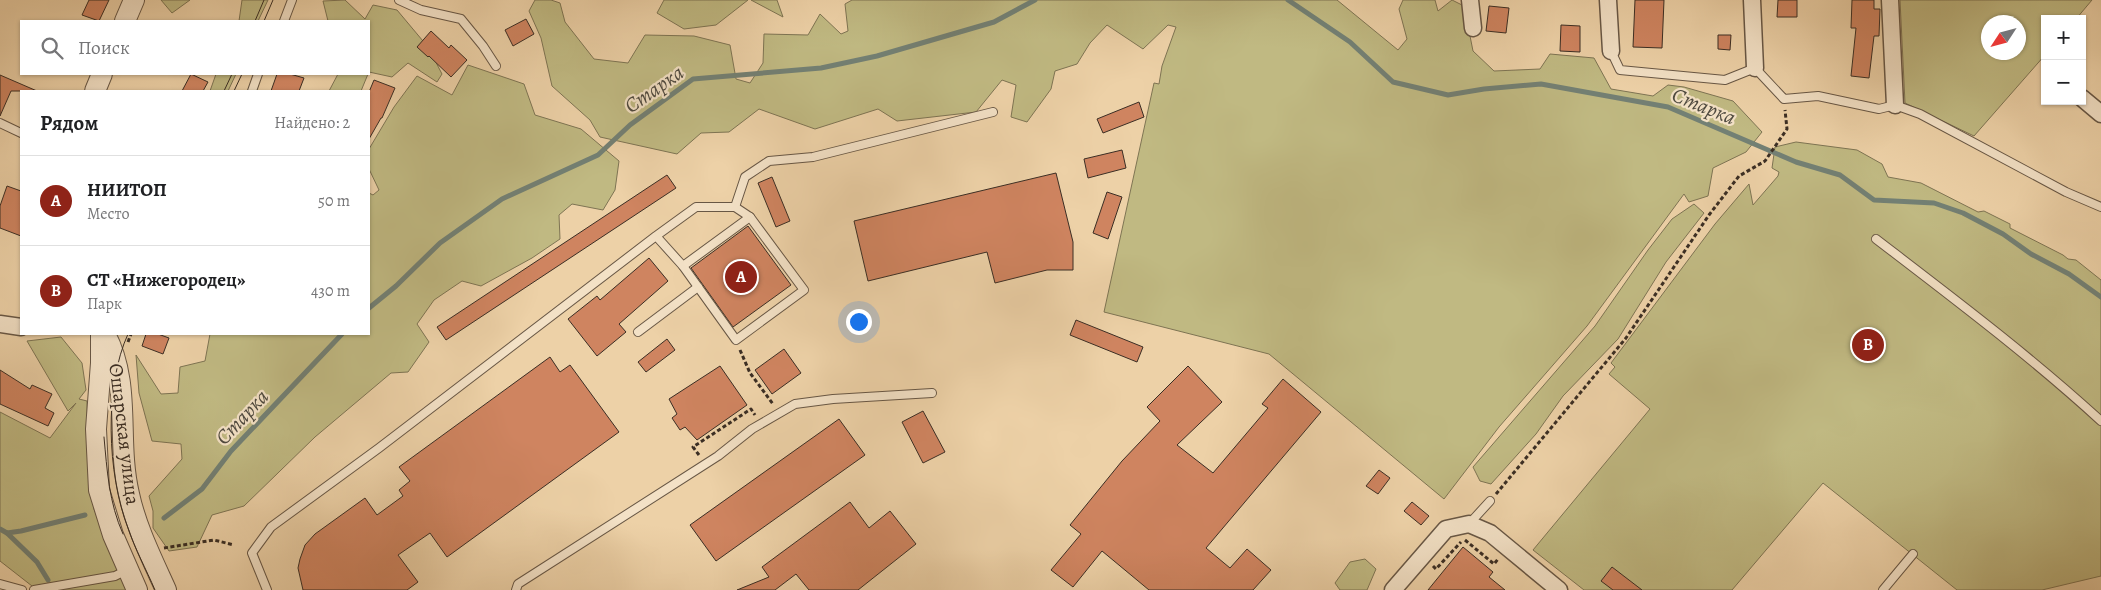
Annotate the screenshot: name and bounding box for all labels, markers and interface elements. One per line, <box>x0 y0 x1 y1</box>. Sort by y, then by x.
north arrow <box>1981 15 2026 60</box>
map controls <box>2041 15 2086 105</box>
button: + <box>2041 15 2086 60</box>
search box <box>20 20 370 75</box>
icon: search <box>38 34 66 62</box>
text: Поиск <box>78 35 130 61</box>
water label: Старка <box>619 58 689 119</box>
button: − <box>2041 60 2086 105</box>
water label: Старка <box>1668 81 1740 131</box>
text: Рядом <box>40 109 98 137</box>
text: Найдено: 2 <box>274 112 350 134</box>
text: НИИТОП <box>87 177 167 203</box>
text: A <box>51 190 61 212</box>
text: 50 m <box>318 190 350 212</box>
text: Место <box>87 203 130 225</box>
pin: A <box>725 258 757 296</box>
text: СТ «Нижегородец» <box>87 267 245 293</box>
text: B <box>51 280 61 302</box>
text: 430 m <box>311 280 350 302</box>
text: Парк <box>87 293 122 315</box>
your location <box>846 309 872 335</box>
pin: B <box>1852 326 1884 364</box>
street label: Ошарская улица <box>102 362 147 507</box>
water label: Старка <box>209 383 275 451</box>

